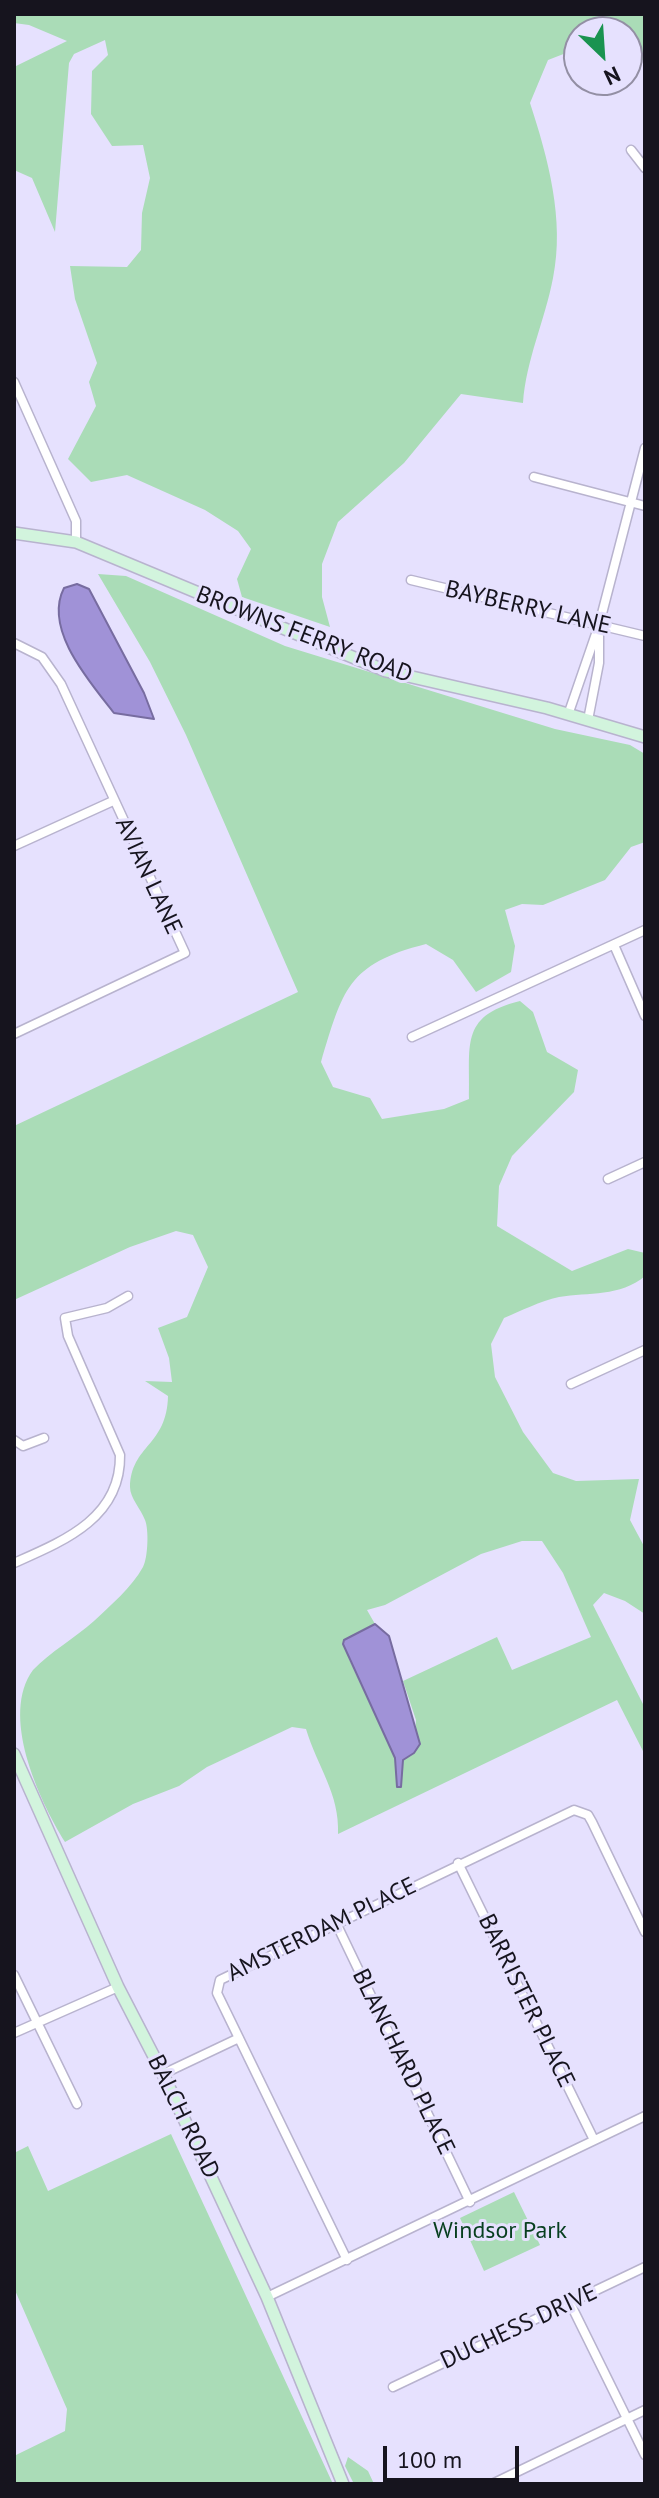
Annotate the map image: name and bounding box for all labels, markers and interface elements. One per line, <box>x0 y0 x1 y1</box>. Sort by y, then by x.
north arrow <box>563 16 643 96</box>
text: N <box>600 60 625 92</box>
street label: BAYBERRY LANE <box>442 575 614 641</box>
street label: BROWNS FERRY ROAD <box>192 580 416 690</box>
street label: AVIAN LANE <box>108 813 188 939</box>
street label: AMSTERDAM PLACE <box>223 1872 421 1988</box>
street label: BARRISTER PLACE <box>472 1910 580 2092</box>
street label: BLANCHARD PLACE <box>346 1964 460 2160</box>
street label: BALCH ROAD <box>141 2051 225 2183</box>
park label: Windsor Park <box>433 2217 567 2245</box>
street label: DUCHESS DRIVE <box>436 2278 602 2376</box>
scale bar <box>387 2430 523 2480</box>
text: 100 m <box>397 2444 462 2475</box>

